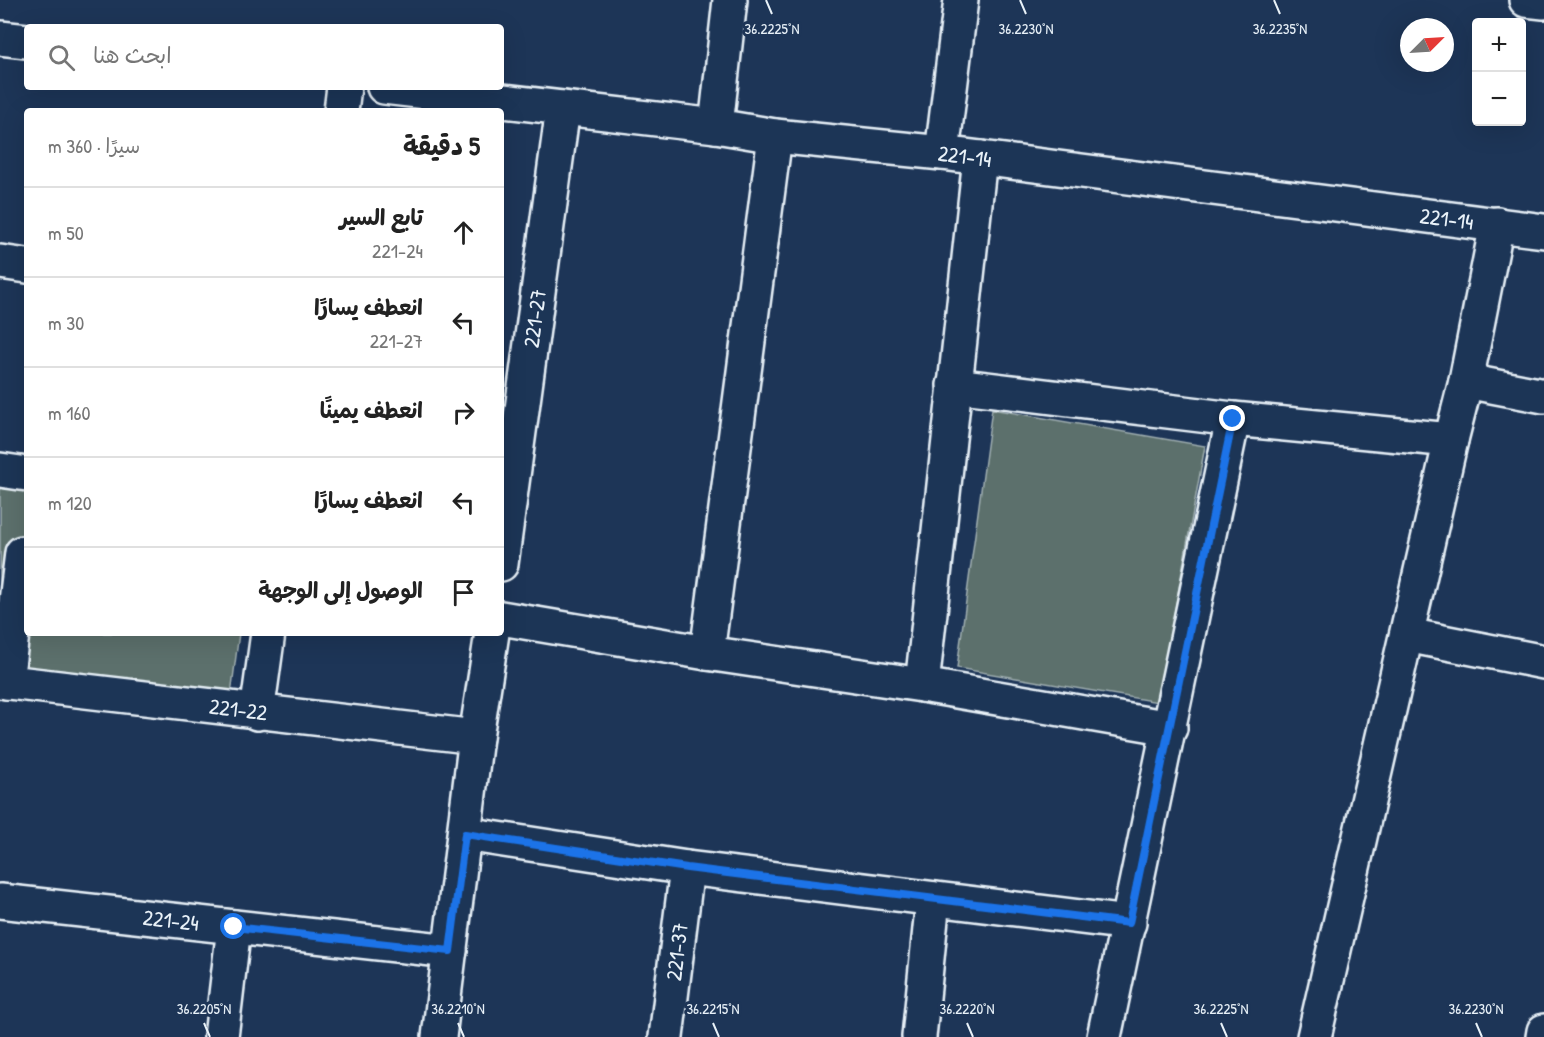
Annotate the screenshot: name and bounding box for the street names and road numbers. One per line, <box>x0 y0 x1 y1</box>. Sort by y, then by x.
street label: 221-14 <box>936 138 993 174</box>
street label: 221-14 <box>1418 200 1475 237</box>
street label: 221-27 <box>516 287 553 349</box>
street label: 221-22 <box>208 691 270 727</box>
street label: 221-24 <box>141 902 200 938</box>
street label: 221-37 <box>658 921 695 982</box>

